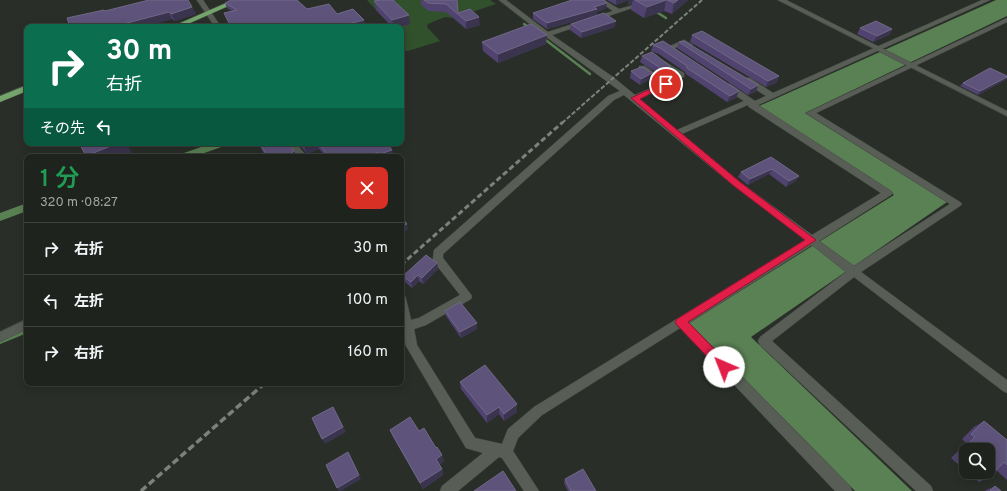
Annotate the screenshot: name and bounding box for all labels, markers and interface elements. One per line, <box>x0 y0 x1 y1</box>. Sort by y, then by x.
text: 30 m <box>106 34 172 70</box>
icon: right <box>40 40 92 92</box>
pin <box>649 67 683 101</box>
icon: arrive <box>655 73 677 95</box>
text: 右折 <box>106 74 142 97</box>
icon: left <box>93 116 115 138</box>
text: その先 <box>40 120 85 139</box>
text: 1 分 <box>40 165 79 195</box>
button: close <box>346 167 388 209</box>
text: 320 m · 08:27 <box>40 195 118 211</box>
icon: right <box>40 238 62 260</box>
text: 30 m <box>353 239 388 258</box>
text: 右折 <box>74 241 104 260</box>
icon: left <box>40 290 62 312</box>
text: 100 m <box>347 291 388 310</box>
text: 左折 <box>74 293 104 312</box>
icon: right <box>40 342 62 364</box>
text: 160 m <box>348 343 388 362</box>
text: 右折 <box>74 345 104 364</box>
position arrow <box>703 346 745 388</box>
map controls <box>959 443 995 479</box>
button: search <box>959 443 995 479</box>

